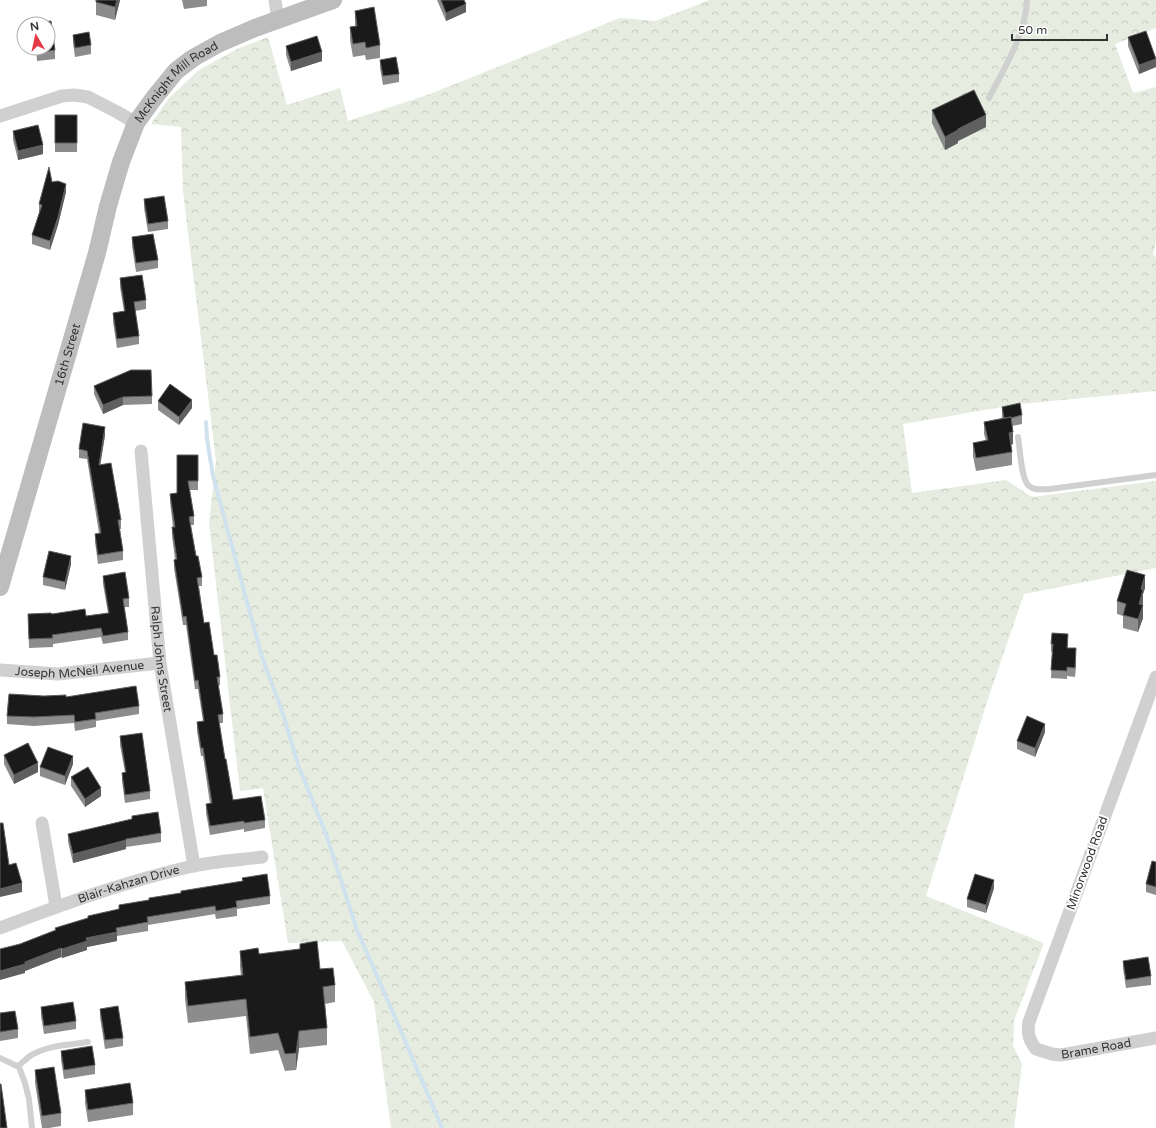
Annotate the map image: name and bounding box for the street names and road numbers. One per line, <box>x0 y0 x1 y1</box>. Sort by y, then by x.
street label: McKnight Mill Road <box>132 39 220 125</box>
street label: 16th Street <box>52 321 83 388</box>
street label: Ralph Johns Street <box>148 605 175 714</box>
street label: Joseph McNeil Avenue <box>15 658 145 681</box>
street label: Minorwood Road <box>1064 814 1110 912</box>
street label: Blair-Kahzan Drive <box>76 862 181 906</box>
street label: Brame Road <box>1060 1036 1132 1062</box>

